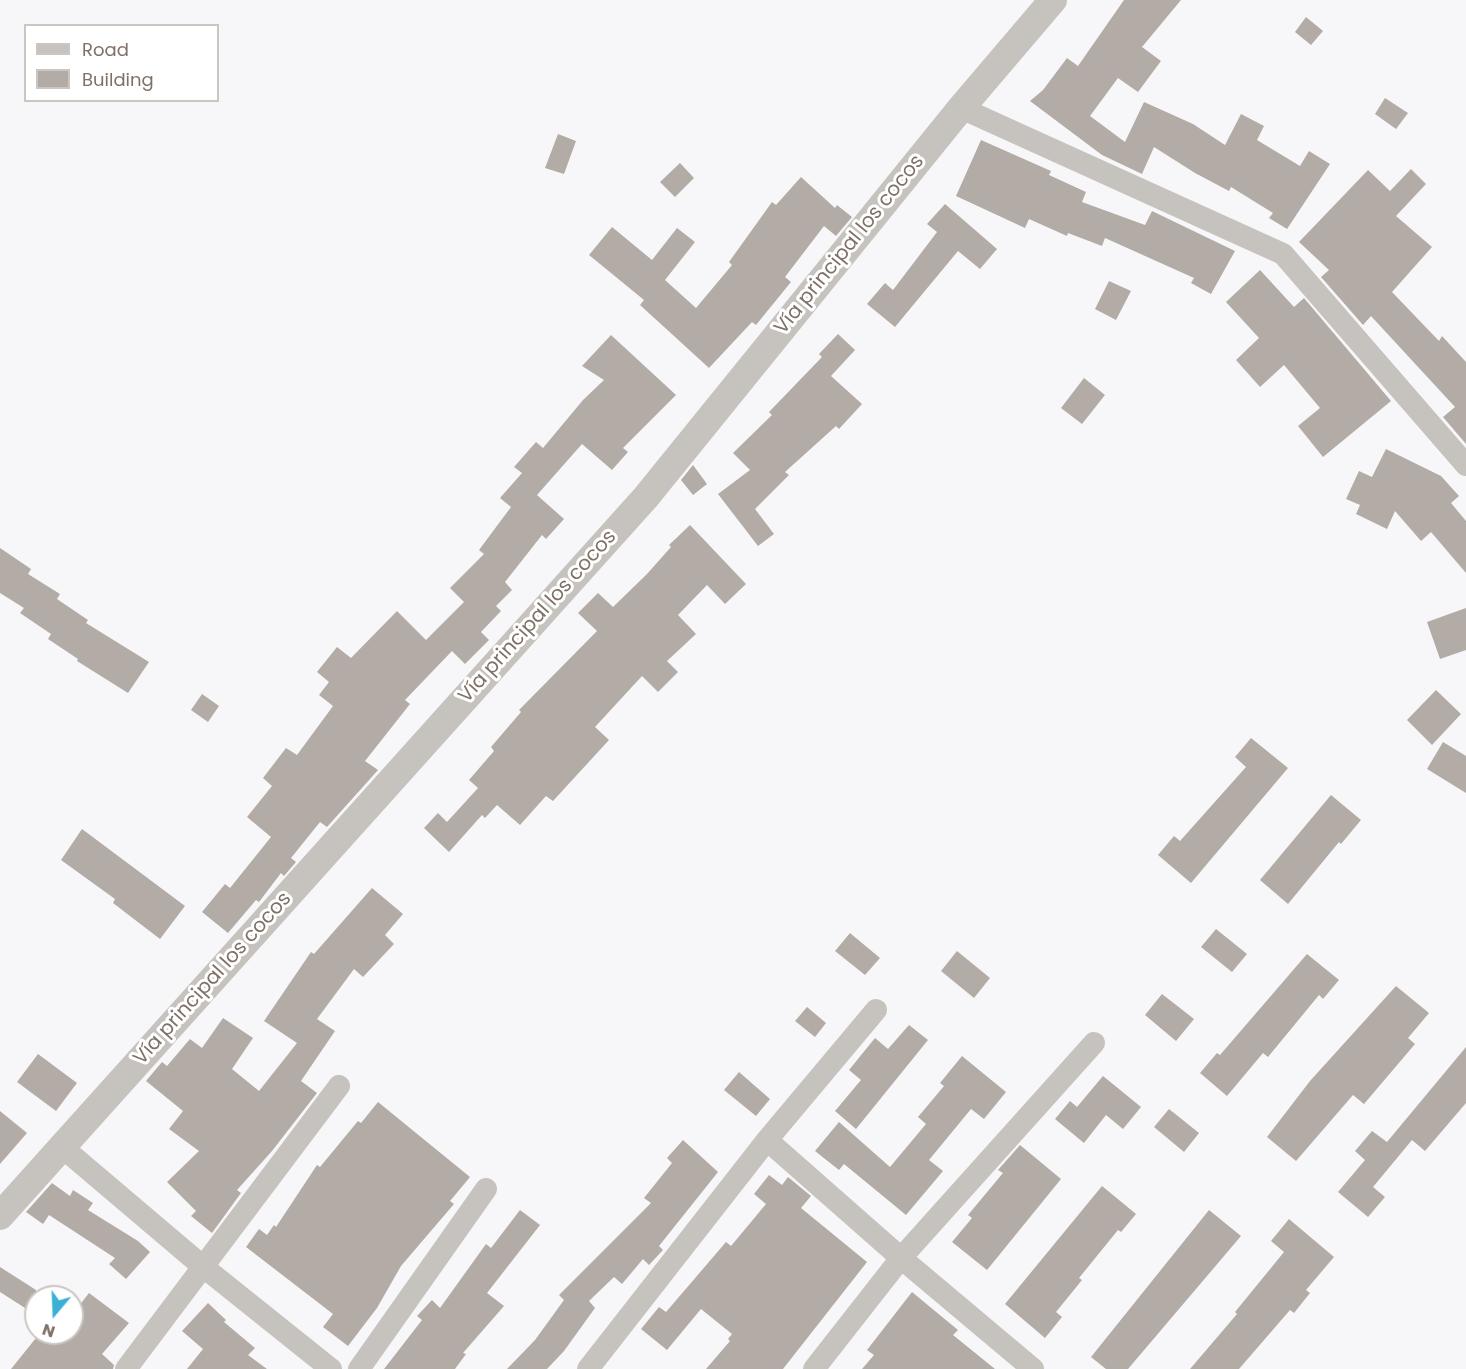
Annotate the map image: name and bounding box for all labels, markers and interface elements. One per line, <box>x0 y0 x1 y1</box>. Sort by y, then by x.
legend <box>24 24 219 102</box>
text: Road <box>82 37 129 62</box>
text: Building <box>82 67 154 92</box>
street label: Vía principal los cocos <box>770 150 930 340</box>
street label: Vía principal los cocos <box>454 526 622 708</box>
street label: Vía principal los cocos <box>129 888 297 1070</box>
north arrow <box>24 1285 84 1345</box>
text: N <box>39 1318 58 1343</box>

